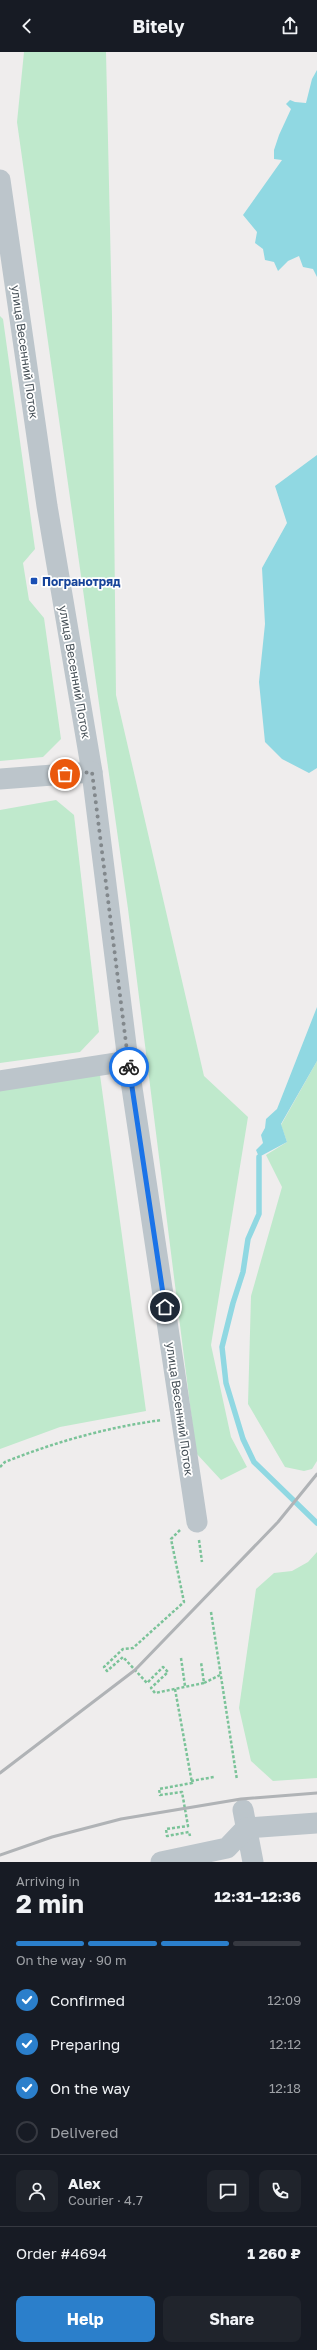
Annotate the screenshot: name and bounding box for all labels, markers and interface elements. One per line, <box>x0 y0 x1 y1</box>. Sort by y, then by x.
icon: back <box>16 15 38 37</box>
text: Bitely <box>133 15 184 37</box>
icon: share <box>279 15 301 37</box>
street label: улица Весенний Поток <box>8 284 42 420</box>
place label: Погранотряд <box>42 574 121 589</box>
marker: Погранотряд <box>29 576 39 586</box>
street label: улица Весенний Поток <box>56 604 94 740</box>
pin <box>48 757 82 791</box>
icon: bag <box>54 763 76 785</box>
courier <box>109 1047 149 1087</box>
icon: bike <box>118 1056 140 1078</box>
pin <box>148 1290 182 1324</box>
icon: home <box>154 1296 176 1318</box>
street label: улица Весенний Поток <box>163 1341 197 1477</box>
text: Arriving in <box>16 1873 80 1889</box>
text: 12:31–12:36 <box>214 1887 301 1905</box>
text: 2 min <box>16 1888 84 1919</box>
text: On the way · 90 m <box>16 1952 127 1968</box>
icon: check <box>16 1989 38 2011</box>
text: Confirmed <box>50 1991 125 2009</box>
text: 12:09 <box>267 1992 301 2008</box>
icon: check <box>16 2033 38 2055</box>
text: Preparing <box>50 2035 120 2053</box>
text: 12:12 <box>269 2036 301 2052</box>
icon: check <box>16 2077 38 2099</box>
text: On the way <box>50 2079 130 2097</box>
text: 12:18 <box>269 2080 301 2096</box>
text: Delivered <box>50 2123 118 2141</box>
button: person <box>16 2170 58 2212</box>
button: chat <box>207 2170 249 2212</box>
button: phone <box>259 2170 301 2212</box>
text: Alex <box>68 2174 101 2192</box>
text: Courier · 4.7 <box>68 2192 143 2208</box>
text: Order #4694 <box>16 2244 107 2262</box>
text: 1 260 ₽ <box>247 2244 301 2262</box>
button: Help <box>16 2296 155 2342</box>
button: Share <box>163 2296 301 2342</box>

